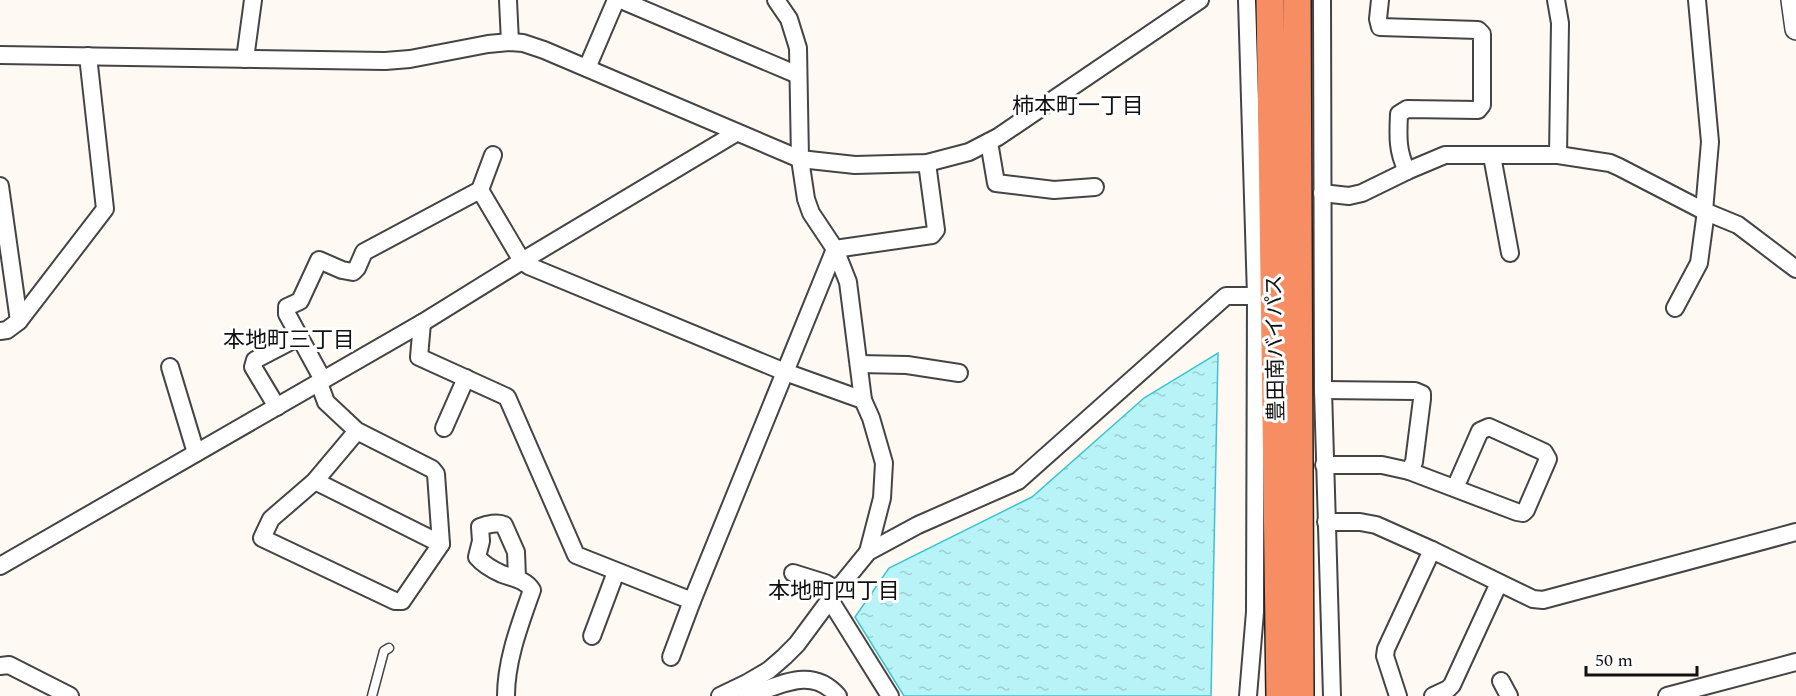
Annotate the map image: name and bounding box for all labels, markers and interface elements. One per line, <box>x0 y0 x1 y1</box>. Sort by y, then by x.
district label: 柿本町一丁目 <box>1012 90 1144 123</box>
street label: 豊田南バイパス <box>1259 274 1293 422</box>
district label: 本地町三丁目 <box>223 324 355 357</box>
district label: 本地町四丁目 <box>768 575 900 608</box>
scale bar <box>1586 639 1697 677</box>
text: 50 m <box>1595 647 1633 674</box>

